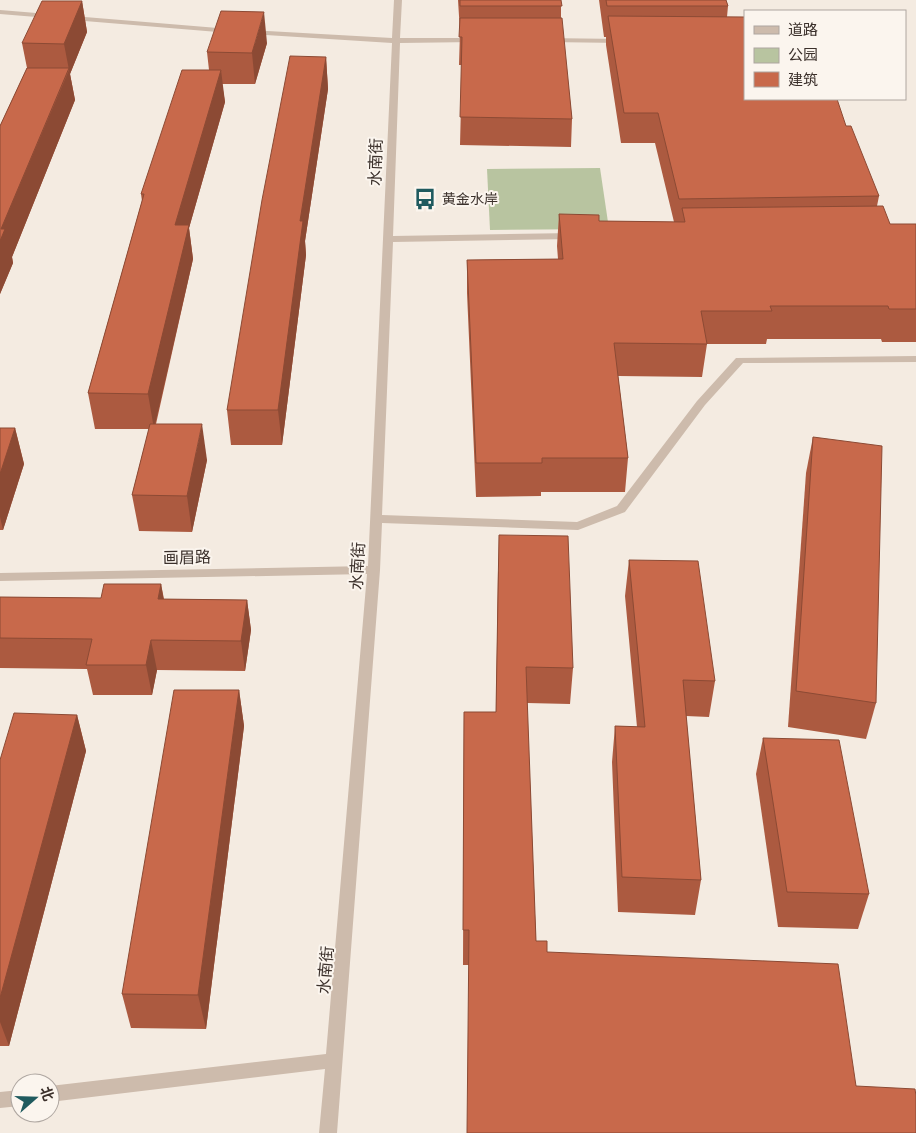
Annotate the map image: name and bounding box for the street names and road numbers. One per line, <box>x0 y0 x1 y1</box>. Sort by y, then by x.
street label: 水南街 <box>365 138 386 186</box>
street label: 水南街 <box>347 542 368 590</box>
street label: 画眉路 <box>163 548 211 567</box>
street label: 水南街 <box>314 945 337 995</box>

